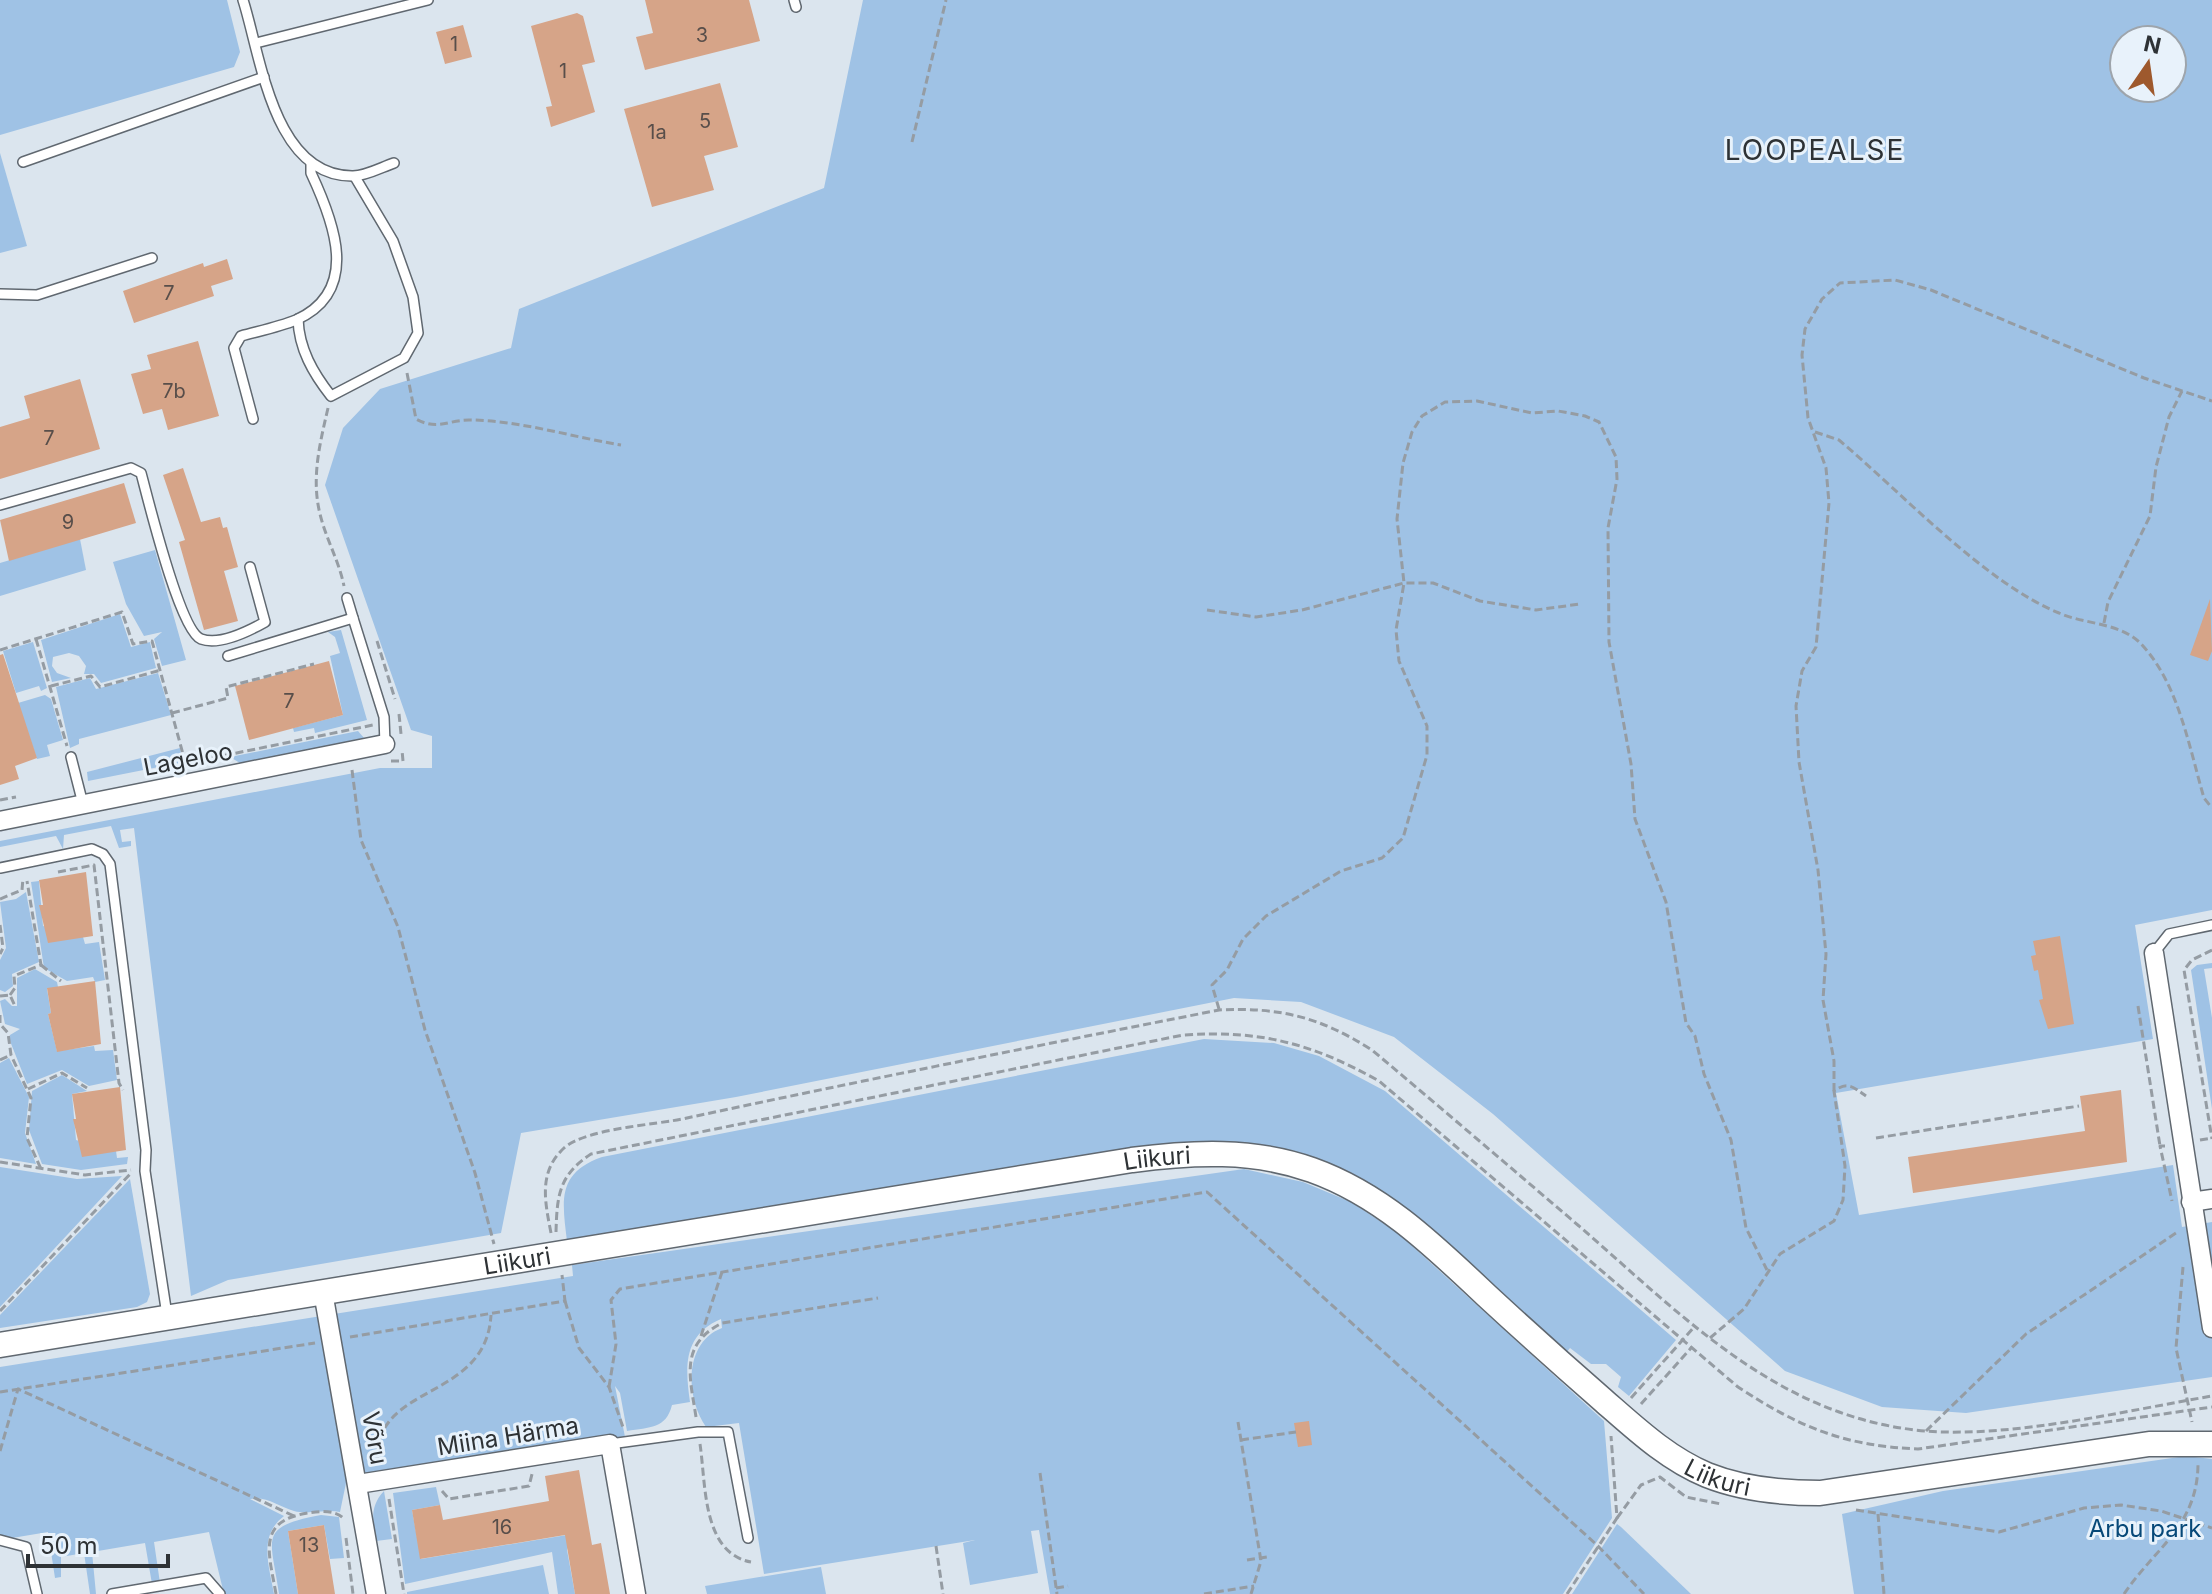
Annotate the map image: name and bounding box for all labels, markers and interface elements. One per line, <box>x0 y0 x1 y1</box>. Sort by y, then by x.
house number: 3 <box>696 23 708 47</box>
north arrow <box>2108 24 2188 104</box>
text: N <box>2141 30 2164 59</box>
house number: 1 <box>450 32 458 56</box>
house number: 1 <box>559 59 567 83</box>
house number: 5 <box>699 109 711 133</box>
house number: 1a <box>647 120 667 144</box>
district label: LOOPEALSE <box>1725 133 1905 167</box>
house number: 7 <box>163 281 175 305</box>
house number: 7b <box>162 379 186 403</box>
house number: 7 <box>43 426 55 450</box>
house number: 9 <box>62 510 74 534</box>
house number: 7 <box>283 689 295 713</box>
street label: Lageloo <box>141 736 235 782</box>
street label: Liikuri <box>1121 1140 1191 1176</box>
street label: Liikuri <box>481 1241 553 1280</box>
street label: Võru <box>356 1409 394 1467</box>
street label: Miina Härma <box>435 1410 581 1462</box>
street label: Liikuri <box>1680 1452 1753 1501</box>
park label: Arbu park <box>2089 1514 2201 1543</box>
house number: 16 <box>492 1515 512 1539</box>
scale bar <box>28 1518 168 1568</box>
text: 50 m <box>40 1531 98 1560</box>
house number: 13 <box>299 1533 319 1557</box>

